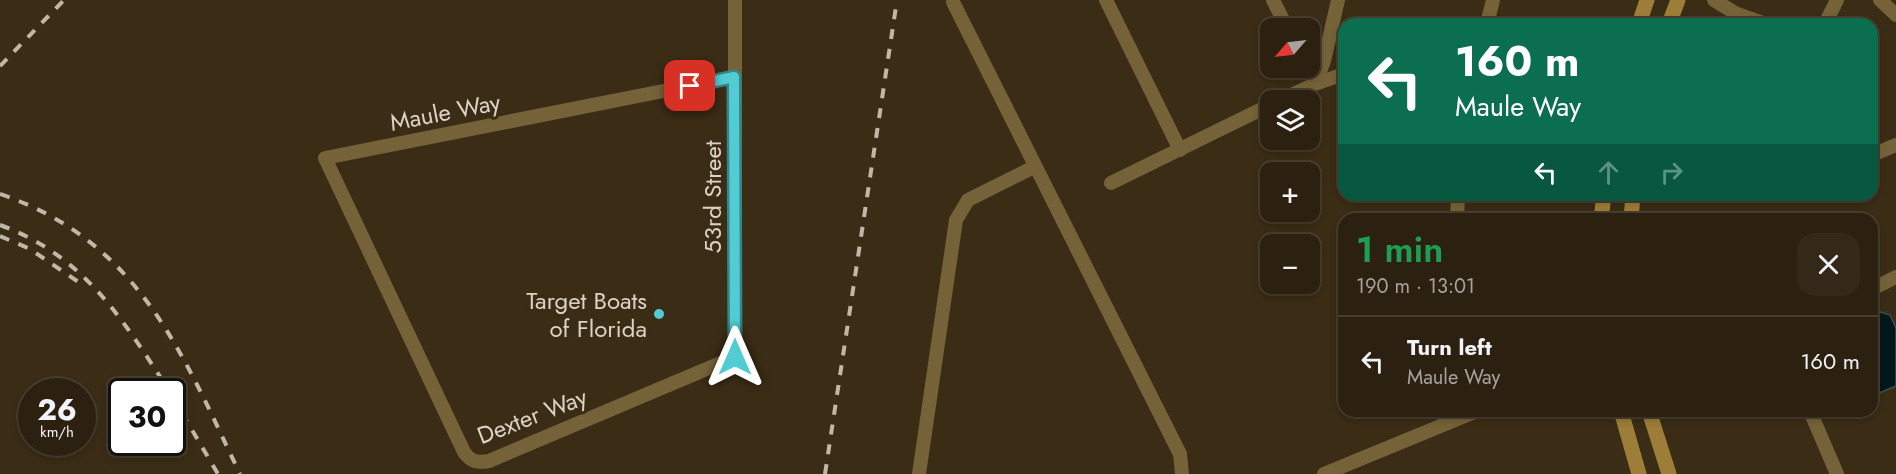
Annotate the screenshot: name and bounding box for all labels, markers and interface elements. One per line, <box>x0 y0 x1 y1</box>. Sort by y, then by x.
north arrow <box>1260 18 1320 78</box>
map controls <box>1260 18 1320 294</box>
text: 160 m <box>1455 31 1579 92</box>
icon: left <box>1356 42 1434 120</box>
pin <box>664 60 715 111</box>
icon: arrive <box>673 69 706 102</box>
street label: Maule Way <box>387 84 504 140</box>
text: Maule Way <box>1455 87 1581 126</box>
button: layers <box>1260 90 1320 150</box>
street label: 53rd Street <box>695 140 730 254</box>
icon: left <box>1529 156 1562 189</box>
icon: ahead <box>1592 156 1625 189</box>
icon: right <box>1655 156 1688 189</box>
button: + <box>1260 162 1320 222</box>
text: 1 min <box>1356 223 1443 275</box>
button: close <box>1797 233 1860 296</box>
button: − <box>1260 234 1320 294</box>
text: 190 m · 13:01 <box>1356 272 1475 301</box>
place label: Target Boats of Florida <box>526 283 647 346</box>
marker: Target Boats of Florida <box>652 307 666 321</box>
position arrow <box>703 325 767 389</box>
text: Turn left <box>1407 331 1492 363</box>
icon: left <box>1356 345 1389 378</box>
text: 160 m <box>1800 345 1860 377</box>
text: Maule Way <box>1407 363 1500 392</box>
speed limit sign: 30 <box>108 378 186 456</box>
street label: Dexter Way <box>472 379 593 453</box>
text: 26 <box>37 388 77 431</box>
text: km/h <box>40 421 74 443</box>

